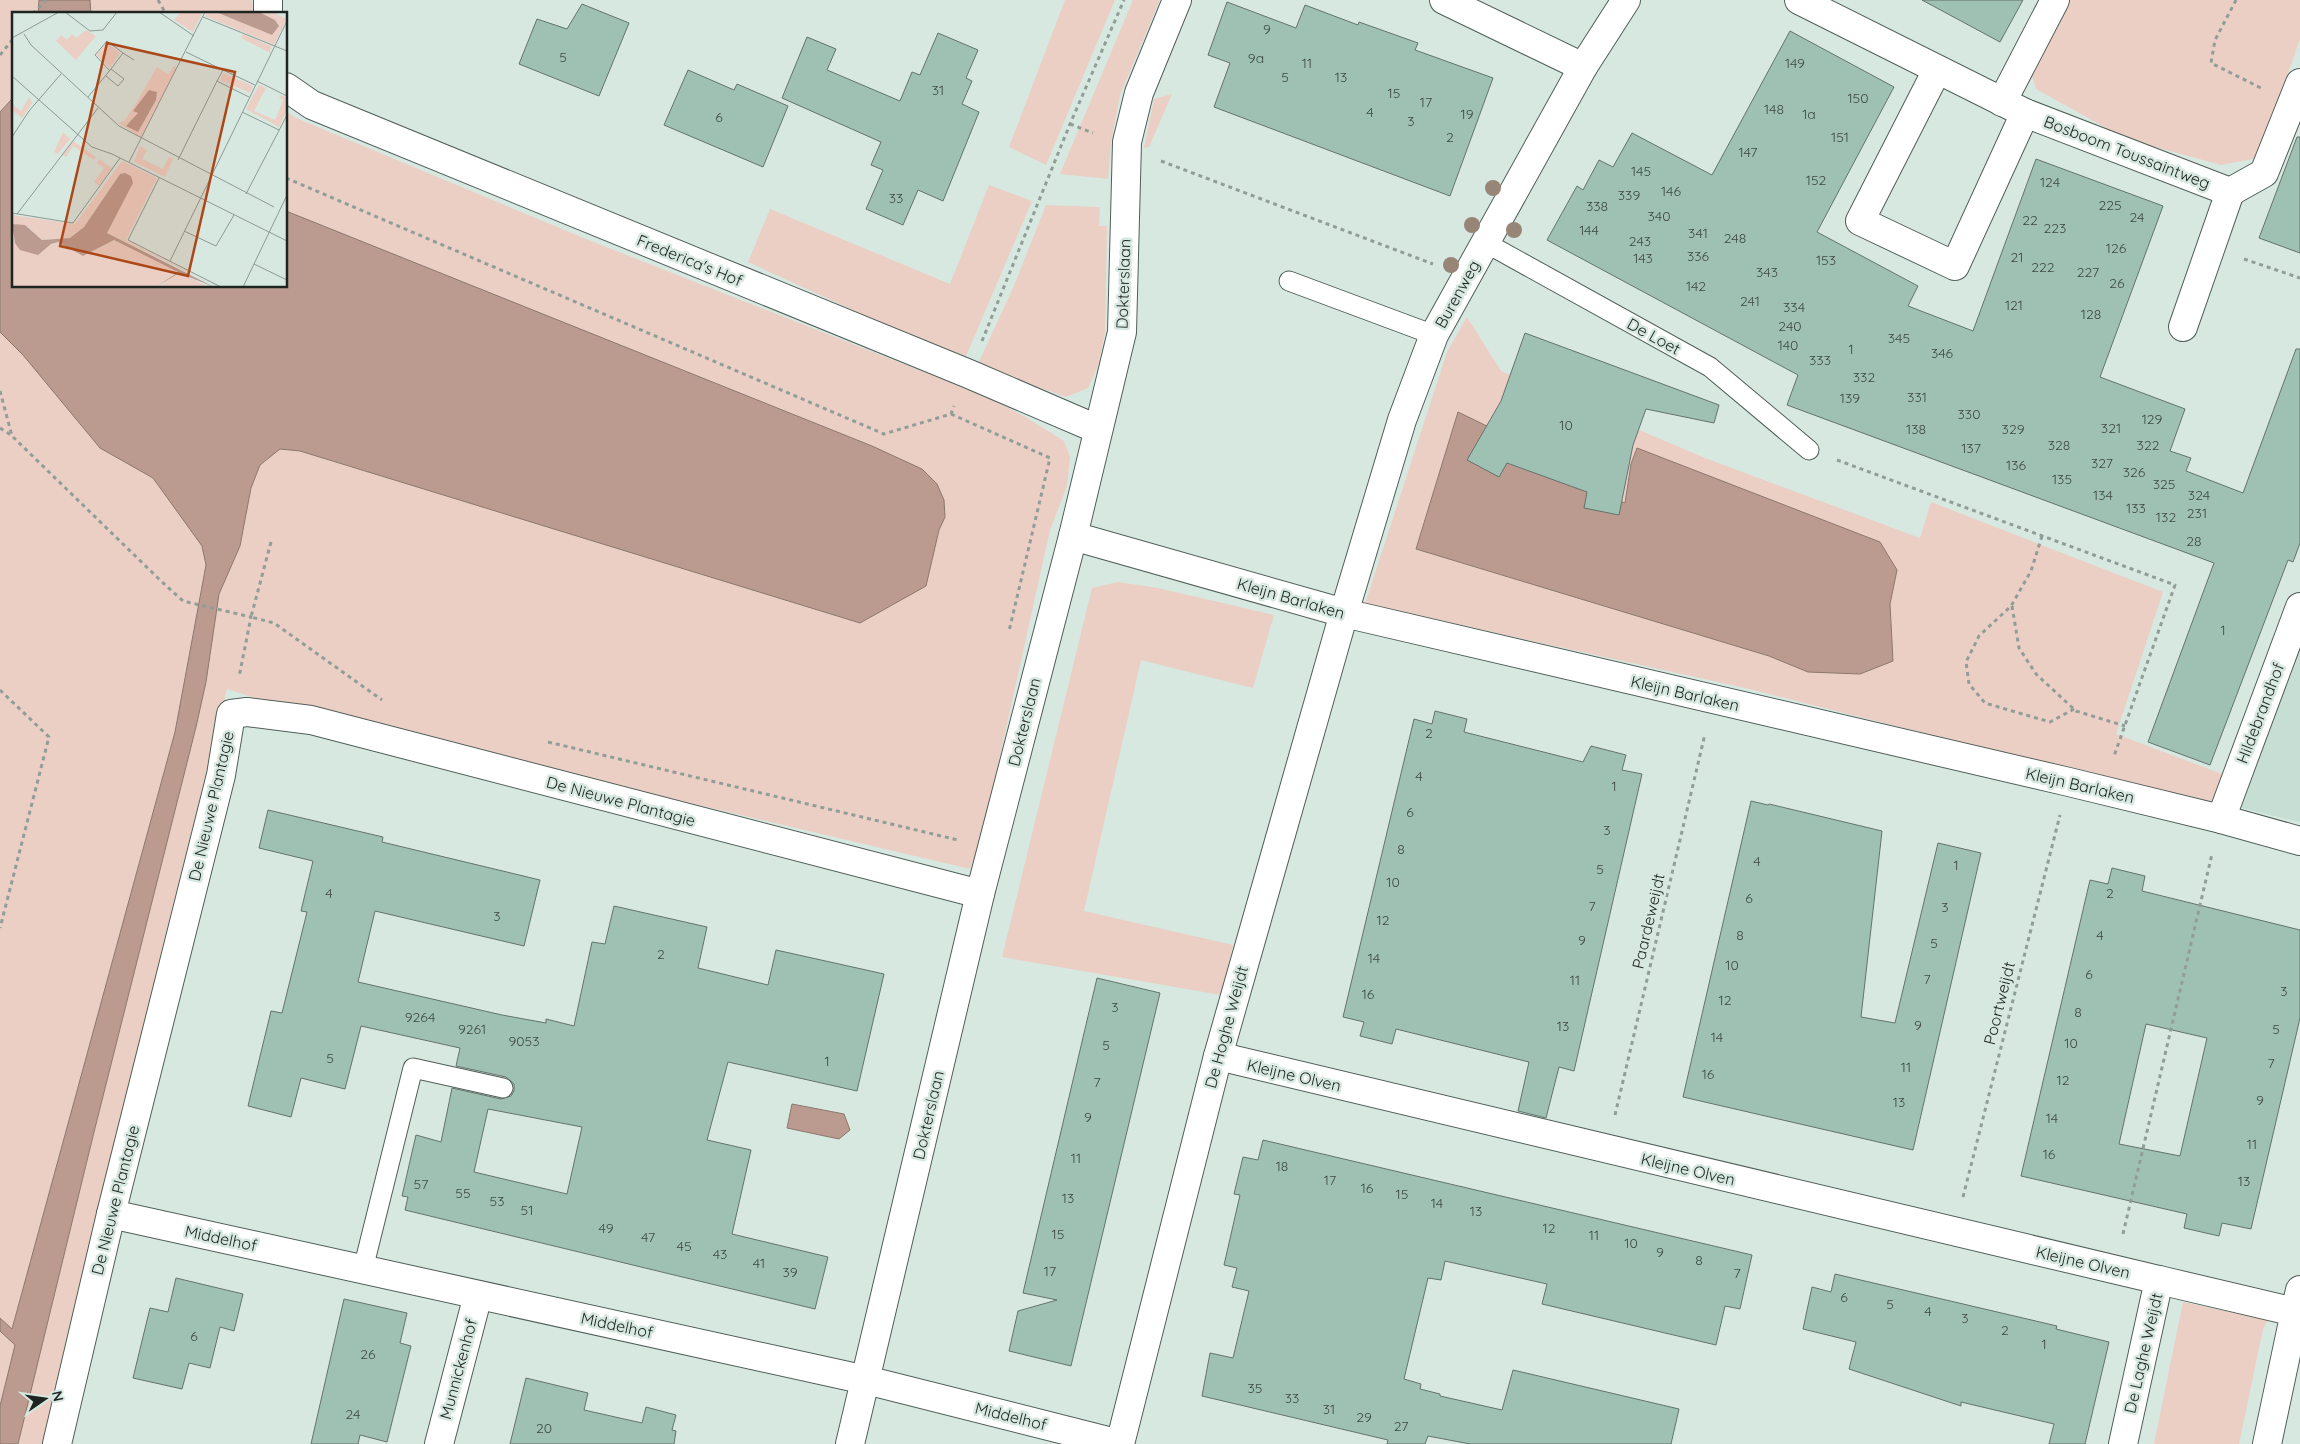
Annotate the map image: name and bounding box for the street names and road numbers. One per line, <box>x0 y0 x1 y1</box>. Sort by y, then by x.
street label: Bosboom Toussaintweg <box>2041 111 2213 193</box>
street label: Frederica's Hof <box>634 230 746 290</box>
street label: Dokterslaan <box>1111 238 1135 330</box>
street label: Burenweg <box>1430 257 1484 331</box>
street label: De Loet <box>1624 313 1684 359</box>
street label: Kleijn Barlaken <box>1235 573 1347 623</box>
street label: Hildebrandhof <box>2232 660 2288 766</box>
street label: Kleijn Barlaken <box>1629 671 1741 715</box>
street label: Dokterslaan <box>1003 676 1045 768</box>
street label: De Nieuwe Plantagie <box>184 729 238 883</box>
street label: Kleijn Barlaken <box>2024 763 2136 807</box>
street label: De Nieuwe Plantagie <box>544 771 698 831</box>
street label: Paardeweijdt <box>1627 871 1669 971</box>
street label: Poortweijdt <box>1979 959 2019 1047</box>
street label: De Hoghe Weijdt <box>1200 964 1252 1090</box>
street label: Kleijne Olven <box>1245 1054 1343 1096</box>
street label: Dokterslaan <box>908 1069 948 1161</box>
street label: De Nieuwe Plantagie <box>87 1123 143 1277</box>
street label: Kleijne Olven <box>1639 1148 1737 1190</box>
street label: Middelhof <box>183 1221 259 1255</box>
street label: Kleijne Olven <box>2034 1241 2132 1283</box>
street label: De Laghe Weijdt <box>2119 1291 2167 1415</box>
street label: Middelhof <box>579 1308 655 1342</box>
street label: Munnickenhof <box>435 1316 481 1422</box>
street label: Middelhof <box>973 1397 1049 1435</box>

